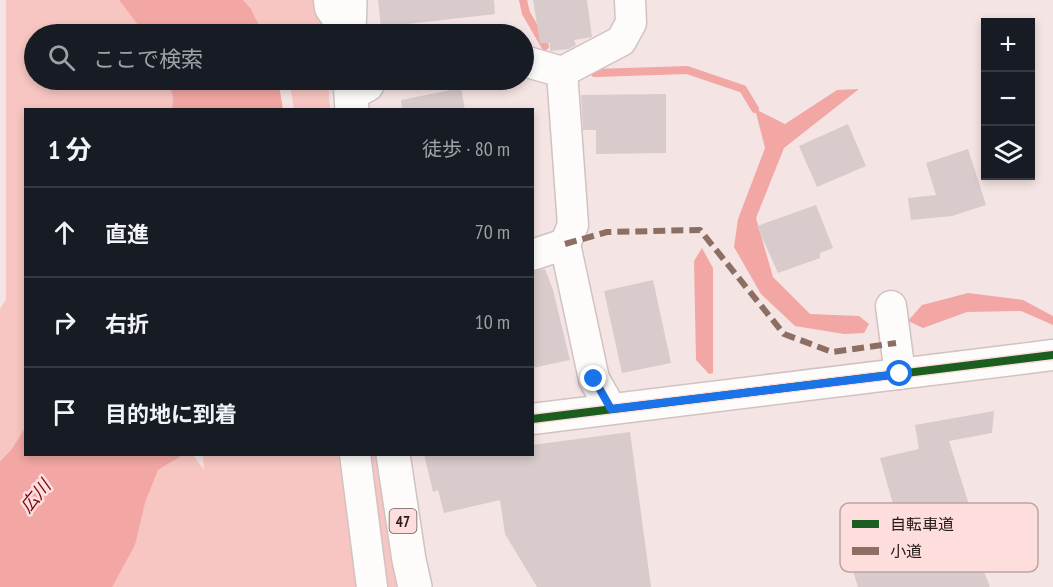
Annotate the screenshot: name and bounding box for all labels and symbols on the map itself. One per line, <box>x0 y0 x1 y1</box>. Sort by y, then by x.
route start <box>886 360 912 386</box>
route end <box>580 365 606 391</box>
water label: 広川 <box>15 473 57 517</box>
legend <box>840 503 1038 572</box>
road number: 47 <box>390 509 416 533</box>
text: 自転車道 <box>890 514 954 534</box>
text: 小道 <box>890 541 922 561</box>

